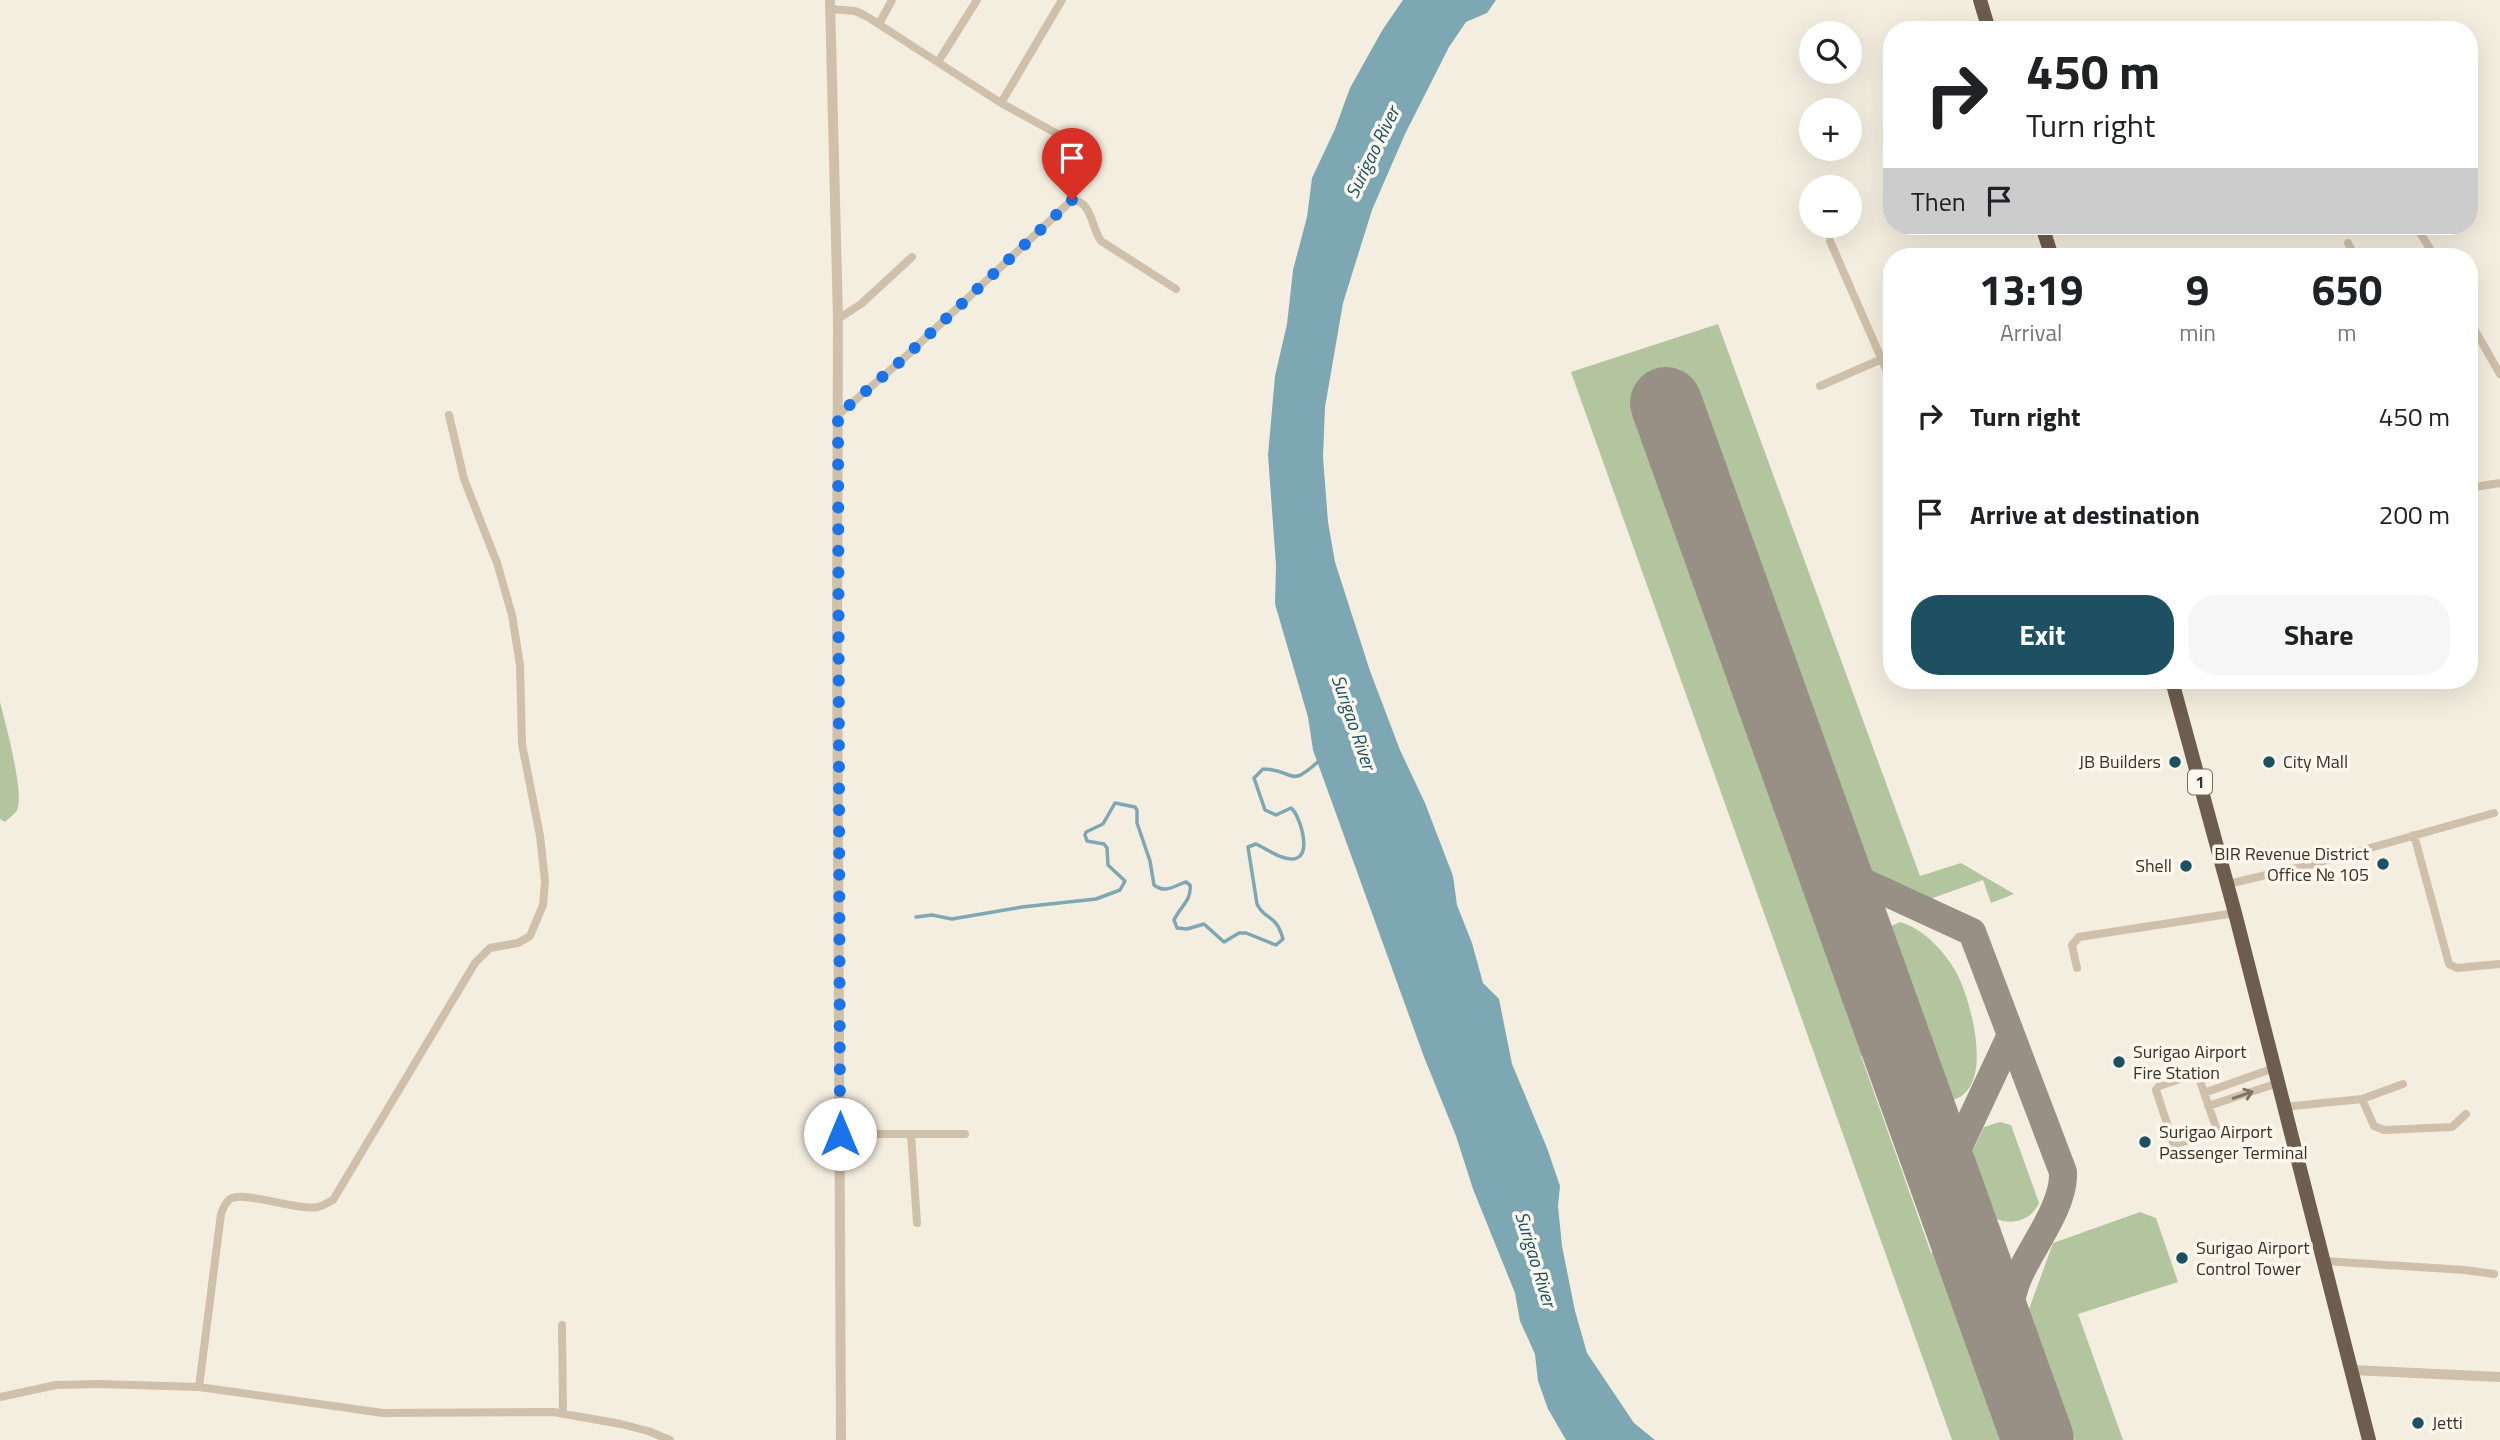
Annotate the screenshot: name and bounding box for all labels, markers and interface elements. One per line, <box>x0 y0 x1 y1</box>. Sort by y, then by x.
map controls <box>1799 21 1862 238</box>
button: search <box>1799 21 1862 84</box>
text: 450 m <box>2026 33 2160 108</box>
icon: right <box>1911 49 2002 140</box>
button: + <box>1799 98 1862 161</box>
water label: Surigao River <box>1337 99 1407 202</box>
text: Turn right <box>2026 101 2155 149</box>
pin <box>1042 128 1102 200</box>
icon: arrive <box>1053 139 1091 177</box>
button: − <box>1799 175 1862 238</box>
text: Then <box>1911 182 1966 221</box>
icon: arrive <box>1980 182 2018 220</box>
text: 13:19 <box>1979 257 2084 321</box>
text: 9 <box>2186 257 2209 321</box>
text: 650 <box>2312 257 2382 321</box>
text: Arrival <box>2000 315 2062 350</box>
text: min <box>2179 315 2216 350</box>
text: m <box>2337 315 2357 350</box>
icon: right <box>1911 397 1949 435</box>
text: Turn right <box>1970 397 2081 436</box>
text: 450 m <box>2379 397 2450 436</box>
icon: arrive <box>1911 495 1949 533</box>
text: Arrive at destination <box>1970 495 2200 534</box>
text: 200 m <box>2379 495 2450 534</box>
button: Exit <box>1911 595 2174 675</box>
button: Share <box>2188 595 2450 675</box>
water label: Surigao River <box>1325 670 1385 775</box>
place label: JB Builders <box>2079 748 2161 775</box>
place label: City Mall <box>2283 748 2348 775</box>
marker: JB Builders <box>2167 754 2183 770</box>
marker: City Mall <box>2261 754 2277 770</box>
road number: 1 <box>2188 769 2212 794</box>
place label: BIR Revenue District Office № 105 <box>2214 840 2370 888</box>
place label: Shell <box>2135 852 2172 879</box>
marker: BIR Revenue District Office № 105 <box>2375 856 2391 872</box>
marker: Shell <box>2178 858 2194 874</box>
place label: Surigao Airport Fire Station <box>2133 1038 2247 1086</box>
marker: Surigao Airport Fire Station <box>2111 1054 2127 1070</box>
one-way arrow <box>2232 1087 2254 1100</box>
position arrow <box>803 1097 877 1171</box>
place label: Surigao Airport Passenger Terminal <box>2159 1118 2308 1166</box>
marker: Surigao Airport Passenger Terminal <box>2137 1134 2153 1150</box>
water label: Surigao River <box>1508 1207 1565 1312</box>
place label: Surigao Airport Control Tower <box>2196 1234 2310 1282</box>
marker: Surigao Airport Control Tower <box>2174 1250 2190 1266</box>
place label: Jetti <box>2432 1409 2463 1436</box>
marker: Jetti <box>2410 1415 2426 1431</box>

